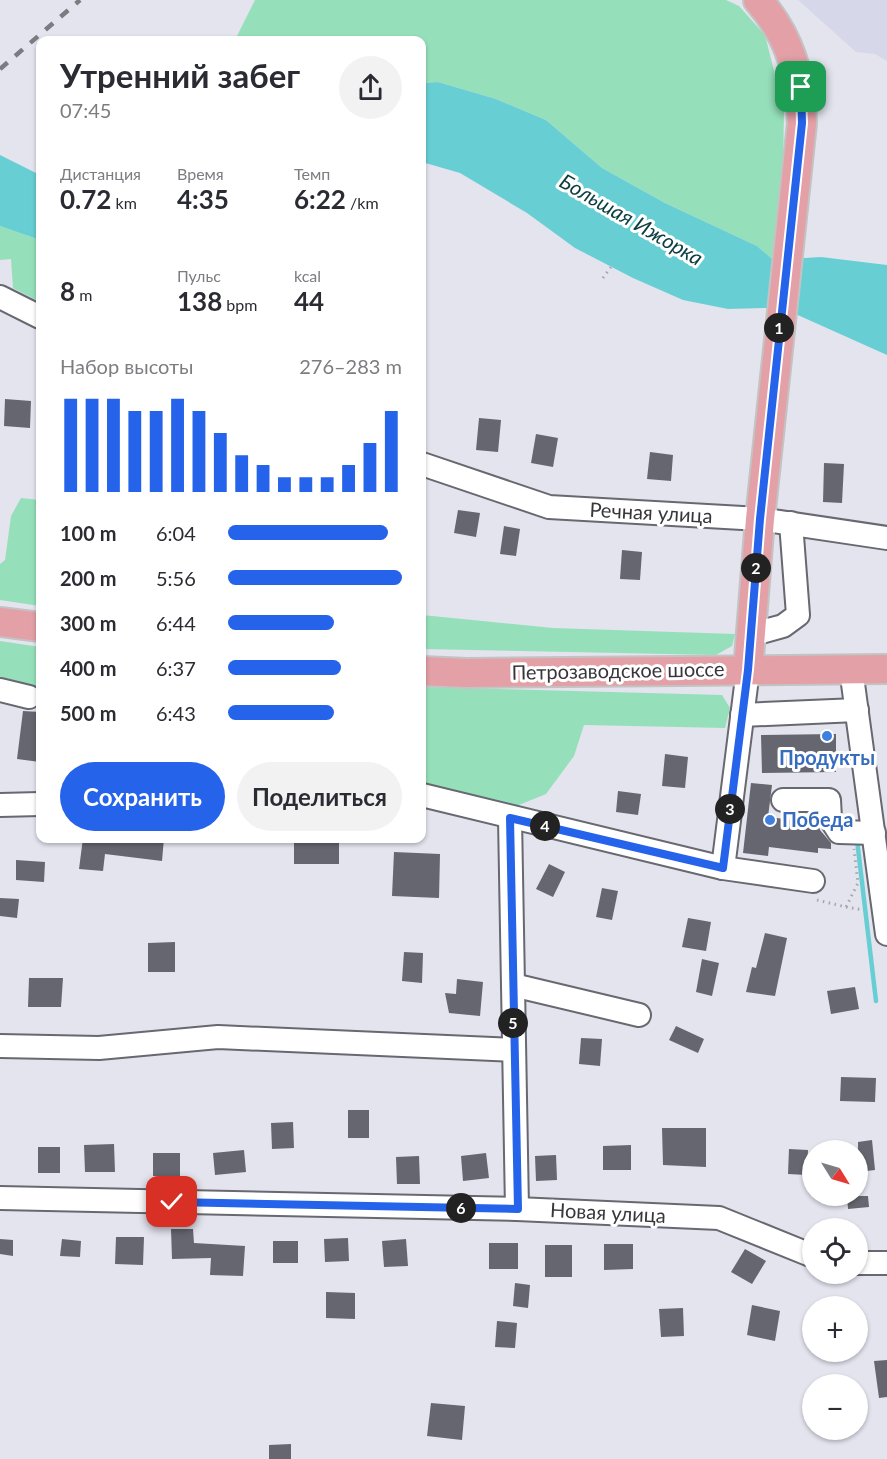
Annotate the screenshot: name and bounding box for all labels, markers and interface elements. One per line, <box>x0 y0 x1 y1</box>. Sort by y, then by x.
text: Утренний забег <box>60 55 300 95</box>
button: share <box>339 56 402 119</box>
pin <box>775 61 826 112</box>
icon: arrive <box>784 70 817 103</box>
text: 07:45 <box>60 98 111 122</box>
text: Дистанция <box>60 164 141 183</box>
text: Время <box>177 164 224 183</box>
text: Темп <box>294 164 330 183</box>
water label: Большая Ижорка <box>556 168 708 270</box>
text: 0.72 <box>60 183 111 215</box>
text: 4:35 <box>177 183 229 215</box>
text: 6:22 <box>294 183 346 215</box>
text: km <box>111 193 137 212</box>
text: /km <box>346 193 379 212</box>
text: Пульс <box>177 266 221 285</box>
text: kcal <box>294 266 321 285</box>
text: 8 <box>60 275 75 307</box>
text: m <box>75 285 92 304</box>
text: 138 <box>177 285 222 317</box>
text: 44 <box>294 285 324 317</box>
text: bpm <box>222 295 257 314</box>
pin: 1 <box>764 313 794 343</box>
text: 1 <box>774 318 784 337</box>
text: Набор высоты <box>60 354 193 378</box>
text: 276–283 m <box>299 354 402 378</box>
street label: Речная улица <box>589 497 713 527</box>
text: 100 m <box>60 521 116 545</box>
text: 6:04 <box>156 521 196 545</box>
pin: 2 <box>741 553 771 583</box>
text: 2 <box>751 558 761 577</box>
text: 200 m <box>60 566 116 590</box>
text: 5:56 <box>156 566 196 590</box>
text: 300 m <box>60 611 116 635</box>
text: 6:44 <box>156 611 196 635</box>
text: 400 m <box>60 656 116 680</box>
text: 6:37 <box>156 656 196 680</box>
street label: Петрозаводское шоссе <box>511 656 725 684</box>
text: 500 m <box>60 701 116 725</box>
text: 6:43 <box>156 701 196 725</box>
marker: Продукты <box>820 729 834 743</box>
place label: Продукты <box>779 745 875 769</box>
button: Сохранить <box>60 762 225 831</box>
button: Поделиться <box>237 762 402 831</box>
pin: 3 <box>715 794 745 824</box>
text: 3 <box>725 799 735 818</box>
place label: Победа <box>782 807 853 831</box>
pin: 4 <box>530 811 560 841</box>
marker: Победа <box>763 813 777 827</box>
text: 4 <box>540 816 550 835</box>
pin: 5 <box>498 1008 528 1038</box>
text: 5 <box>508 1013 518 1032</box>
north arrow <box>802 1140 868 1206</box>
map controls <box>802 1140 868 1440</box>
pin <box>146 1176 197 1227</box>
icon: check <box>155 1185 188 1218</box>
pin: 6 <box>446 1193 476 1223</box>
street label: Новая улица <box>550 1197 666 1227</box>
text: 6 <box>456 1198 466 1217</box>
button: locate <box>802 1218 868 1284</box>
button: + <box>802 1296 868 1362</box>
button: − <box>802 1374 868 1440</box>

